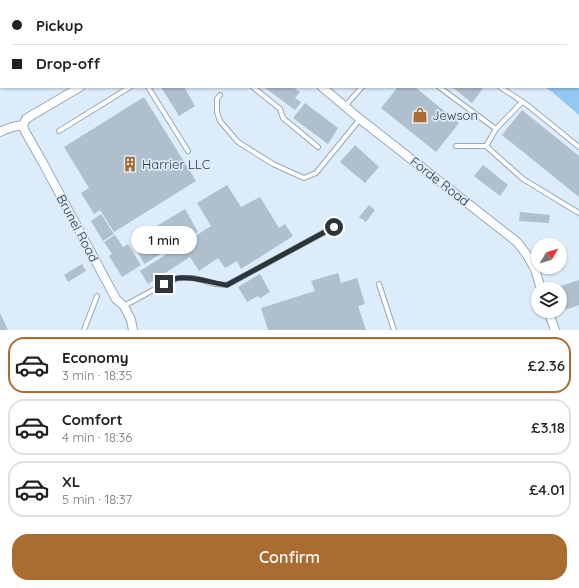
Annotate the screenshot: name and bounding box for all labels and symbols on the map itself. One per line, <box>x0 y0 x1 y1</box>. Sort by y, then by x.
shop icon: Jewson <box>411 106 429 124</box>
place label: Jewson <box>432 107 478 123</box>
street label: Forde Road <box>407 153 473 209</box>
building icon: Harrier LLC <box>121 155 139 173</box>
place label: Harrier LLC <box>142 156 211 172</box>
street label: Brunel Road <box>53 191 103 265</box>
route start <box>325 218 343 236</box>
callout: 1 min <box>131 226 197 254</box>
north arrow <box>531 238 567 274</box>
route end <box>155 275 173 293</box>

